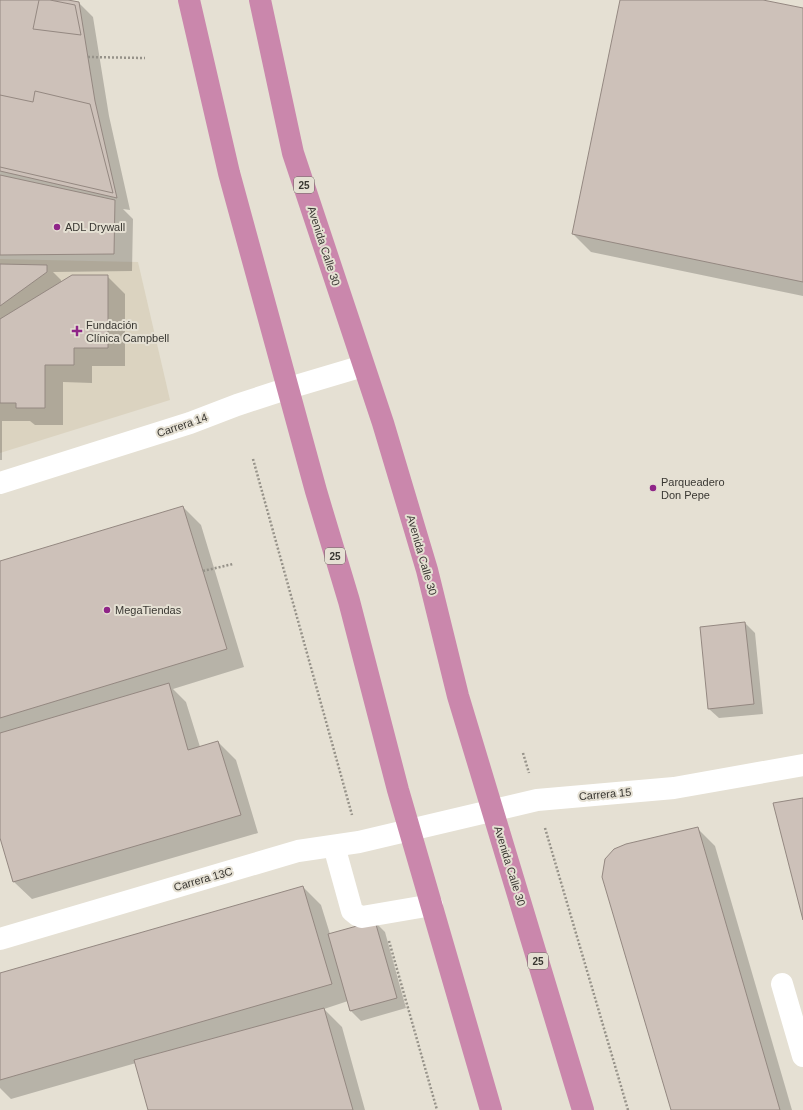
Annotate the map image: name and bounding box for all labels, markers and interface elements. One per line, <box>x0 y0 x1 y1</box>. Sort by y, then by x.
road number: 25 <box>294 177 314 193</box>
street label: Avenida Calle 30 <box>305 205 343 287</box>
place label: ADL Drywall <box>65 221 125 233</box>
marker: ADL Drywall <box>52 222 62 232</box>
place label: Fundación Clínica Campbell <box>86 319 169 344</box>
marker: Fundación Clínica Campbell <box>71 325 83 337</box>
street label: Carrera 14 <box>155 411 209 439</box>
place label: Parqueadero Don Pepe <box>661 476 725 501</box>
marker: Parqueadero Don Pepe <box>648 483 658 493</box>
street label: Avenida Calle 30 <box>405 513 439 597</box>
road number: 25 <box>325 548 345 564</box>
place label: MegaTiendas <box>115 604 182 616</box>
marker: MegaTiendas <box>102 605 112 615</box>
street label: Carrera 15 <box>578 786 632 802</box>
street label: Avenida Calle 30 <box>492 825 528 907</box>
street label: Carrera 13C <box>172 865 234 893</box>
road number: 25 <box>528 953 548 969</box>

